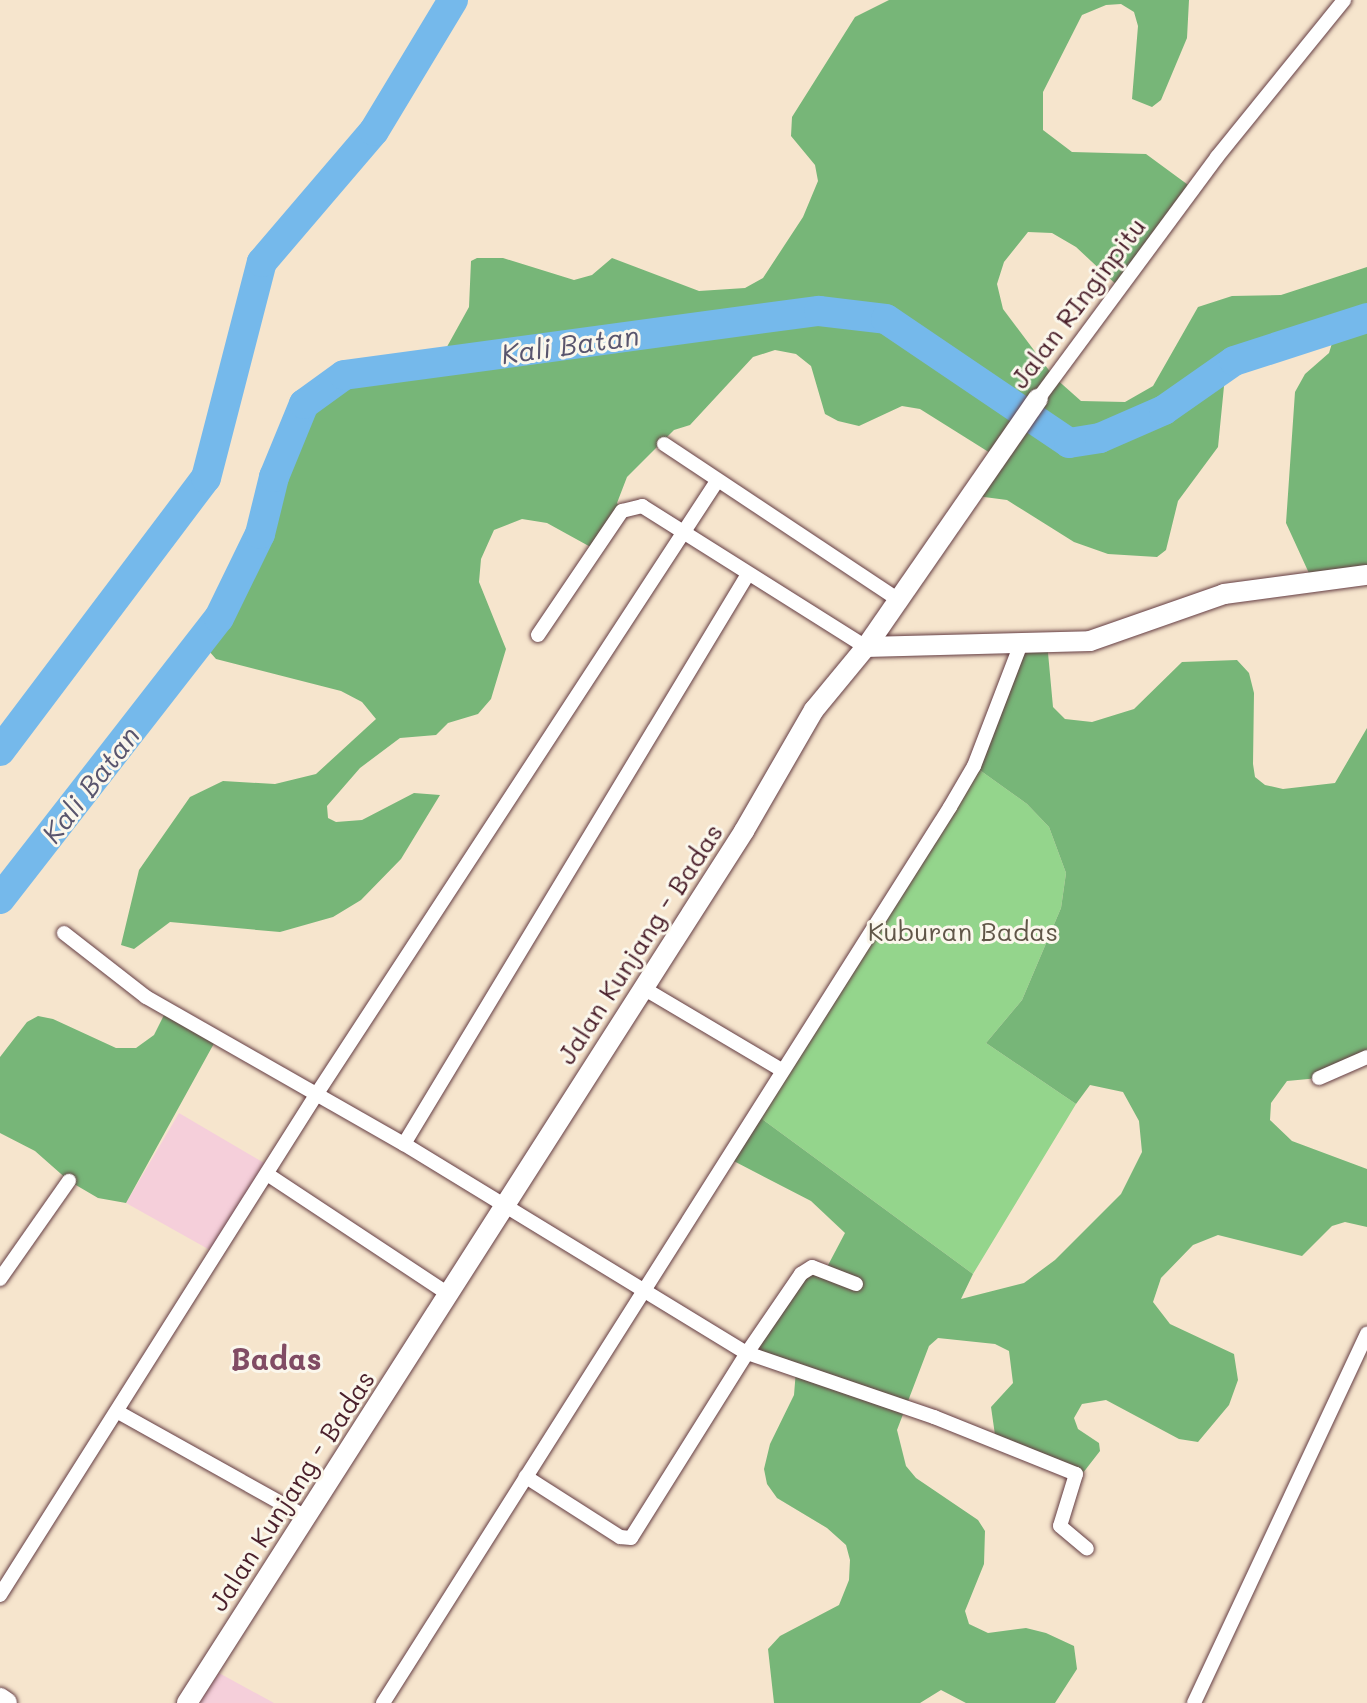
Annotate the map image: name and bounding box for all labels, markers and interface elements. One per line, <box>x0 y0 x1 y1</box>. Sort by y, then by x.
street label: Jalan RInginpitu <box>1004 212 1152 394</box>
water label: Kali Batan <box>499 318 641 370</box>
water label: Kali Batan <box>34 719 146 849</box>
street label: Jalan Kunjang - Badas <box>551 818 729 1070</box>
park label: Kuburan Badas <box>868 916 1058 948</box>
district label: Badas <box>230 1340 322 1376</box>
street label: Jalan Kunjang - Badas <box>203 1365 381 1617</box>

